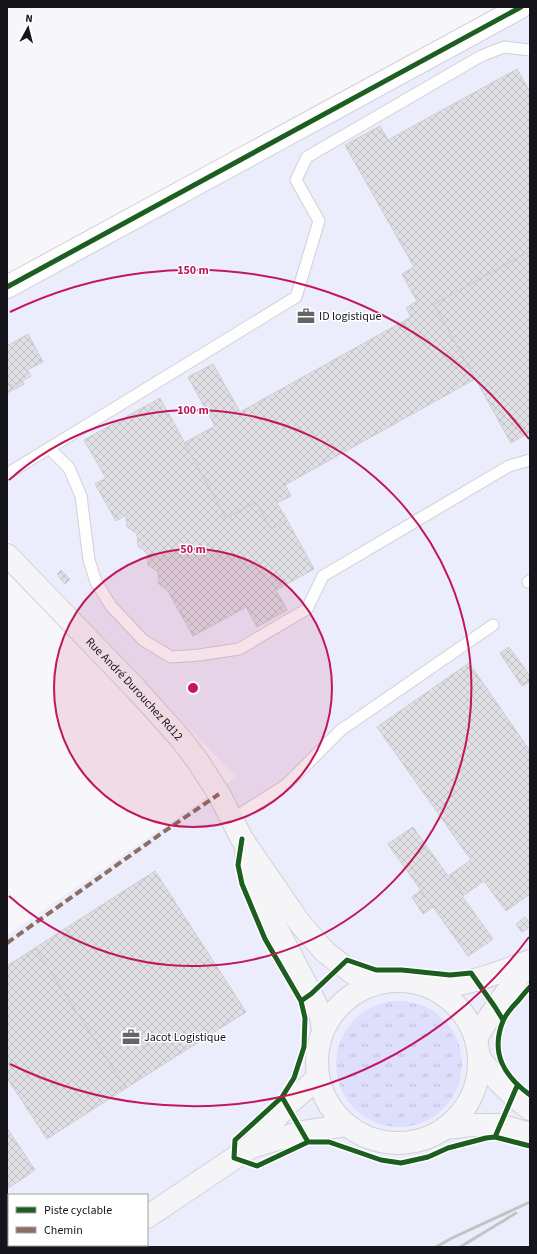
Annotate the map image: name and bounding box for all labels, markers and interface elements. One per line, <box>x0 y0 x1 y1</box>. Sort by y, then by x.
north arrow <box>8 8 48 48</box>
text: N <box>25 11 34 26</box>
text: 150 m <box>177 262 209 279</box>
office icon: ID logistique <box>296 306 316 326</box>
place label: ID logistique <box>319 308 381 325</box>
text: 100 m <box>177 402 209 419</box>
text: 50 m <box>180 541 206 558</box>
street label: Rue André Durouchez Rd12 <box>82 634 187 745</box>
centre of rings <box>186 681 200 695</box>
office icon: Jacot Logistique <box>121 1027 141 1047</box>
place label: Jacot Logistique <box>144 1029 226 1046</box>
legend <box>8 1194 148 1246</box>
text: Piste cyclable <box>44 1202 112 1219</box>
text: Chemin <box>44 1222 83 1239</box>

